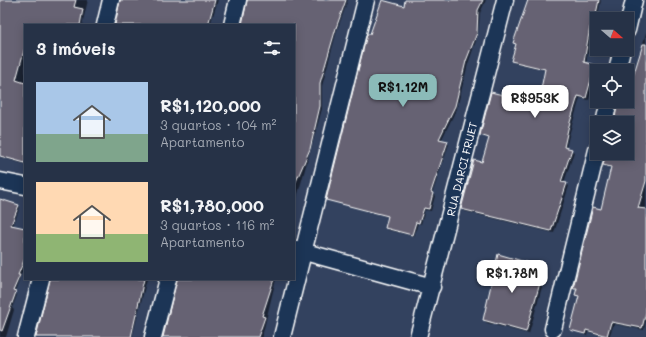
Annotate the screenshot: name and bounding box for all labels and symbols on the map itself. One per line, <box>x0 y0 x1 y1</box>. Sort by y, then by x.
north arrow <box>590 12 634 56</box>
pin: R$1.12M <box>366 74 440 108</box>
pin: R$953K <box>502 85 568 119</box>
street label: RUA DARCI FRUET <box>443 120 481 218</box>
pin: R$1.78M <box>475 260 549 294</box>

